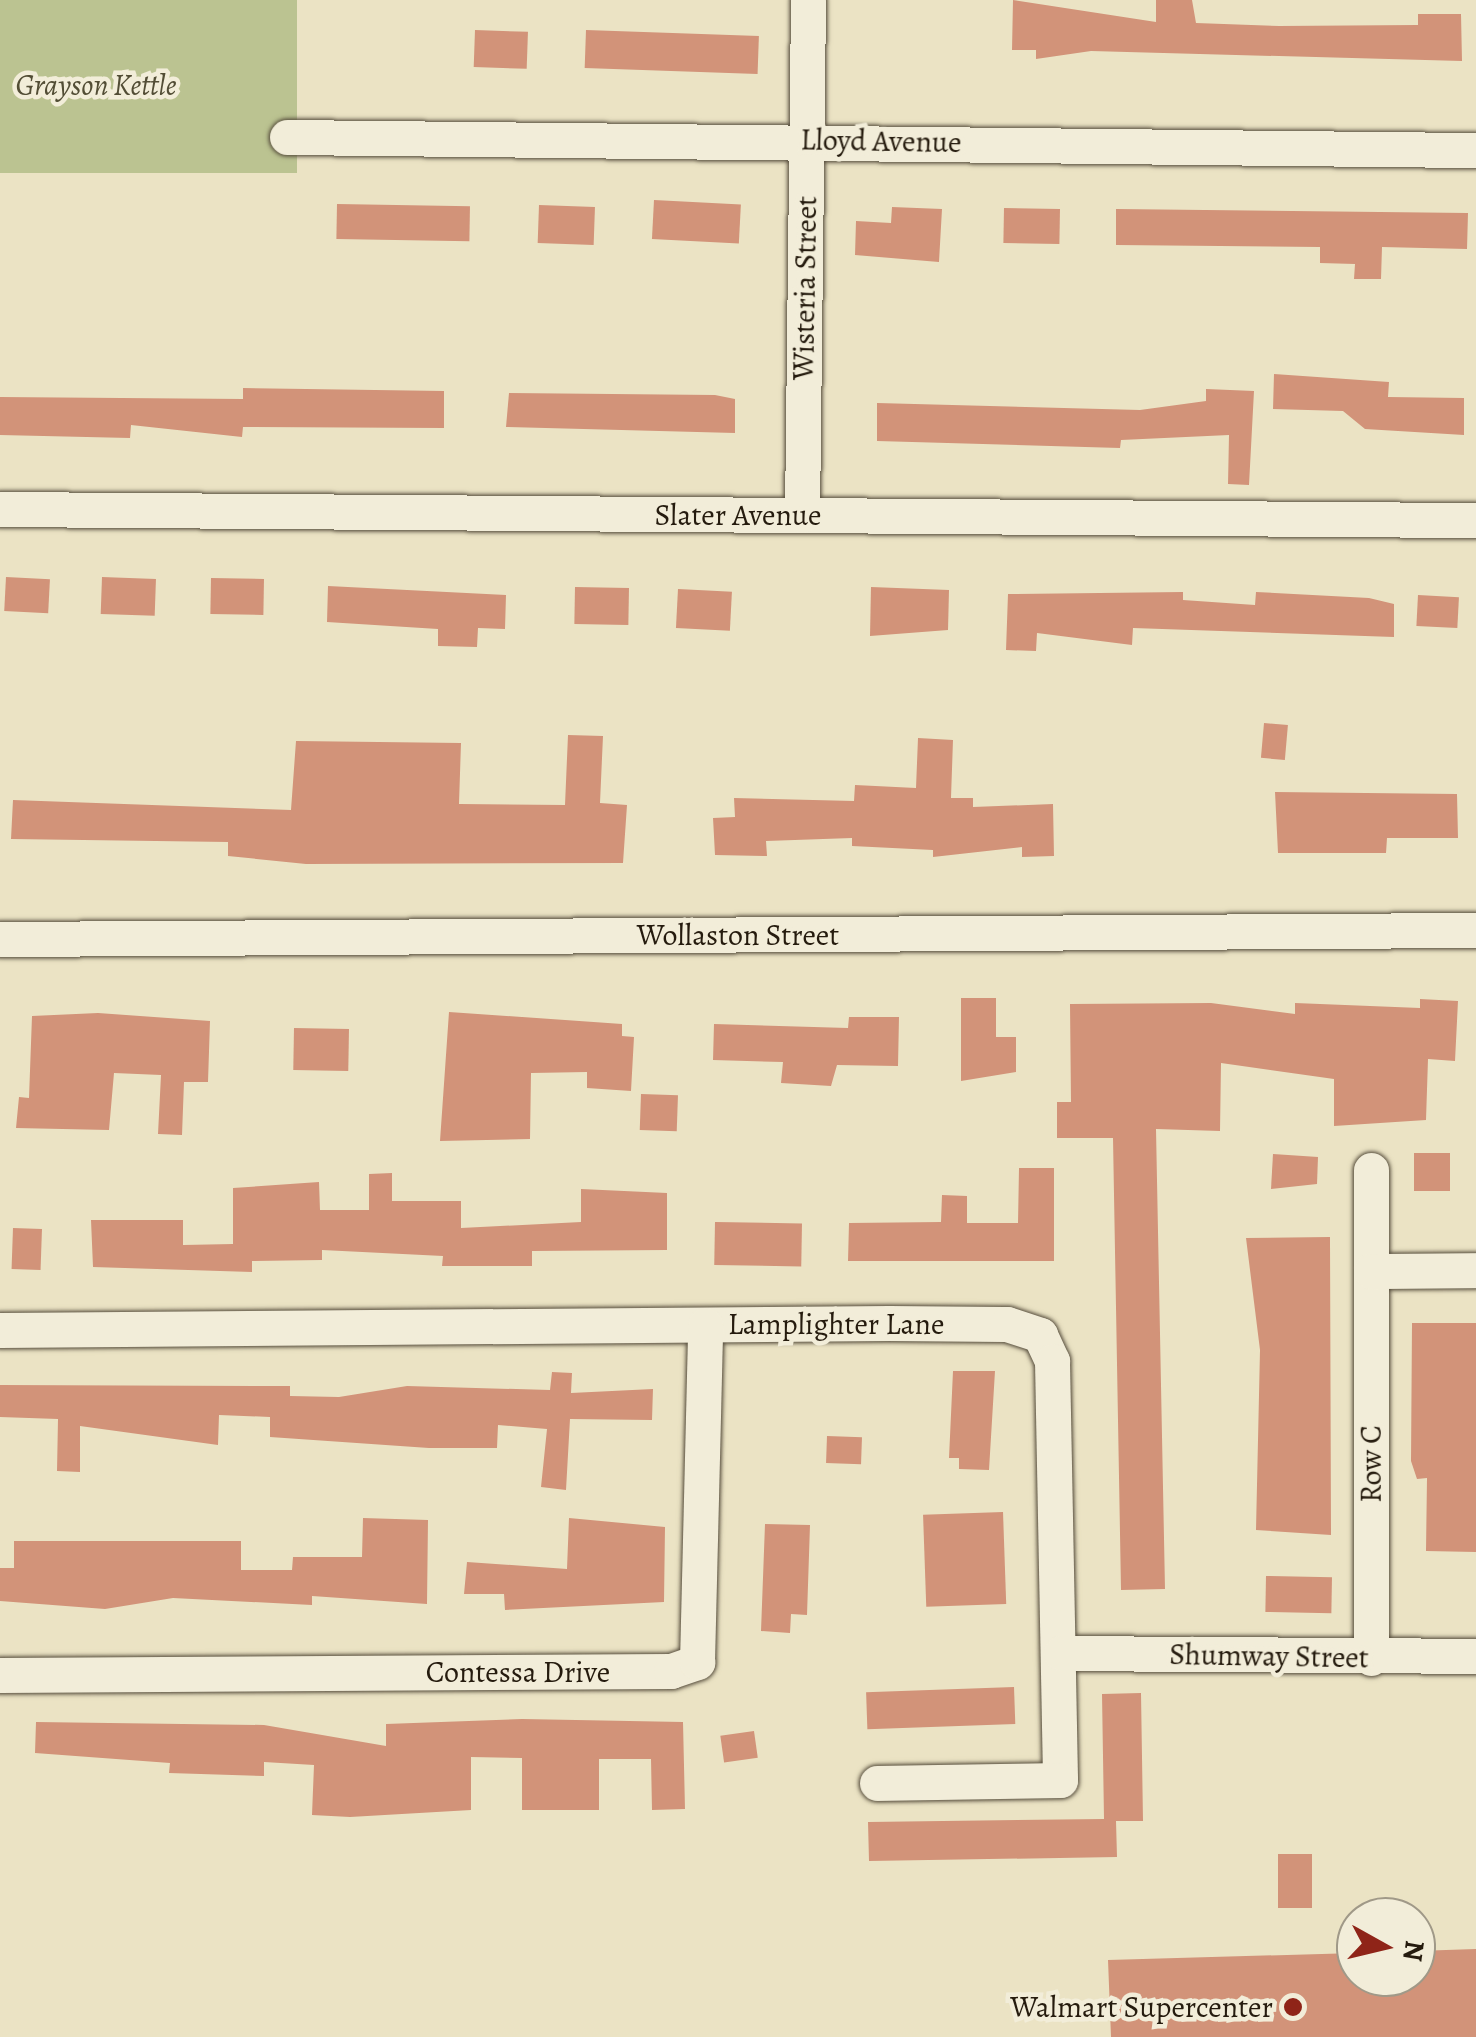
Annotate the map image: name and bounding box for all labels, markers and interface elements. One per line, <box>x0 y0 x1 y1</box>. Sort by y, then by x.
park label: Grayson Kettle <box>15 67 177 103</box>
street label: Lloyd Avenue <box>800 122 962 160</box>
street label: Wisteria Street <box>785 196 825 380</box>
street label: Slater Avenue <box>654 497 822 533</box>
street label: Wollaston Street <box>637 917 839 953</box>
street label: Lamplighter Lane <box>728 1306 944 1342</box>
street label: Row C <box>1353 1425 1389 1503</box>
street label: Shumway Street <box>1169 1636 1369 1676</box>
street label: Contessa Drive <box>426 1654 610 1690</box>
north arrow <box>1336 1897 1436 1997</box>
text: N <box>1393 1938 1434 1964</box>
place label: Walmart Supercenter <box>1010 1989 1273 2025</box>
marker: Walmart Supercenter <box>1282 1996 1304 2018</box>

